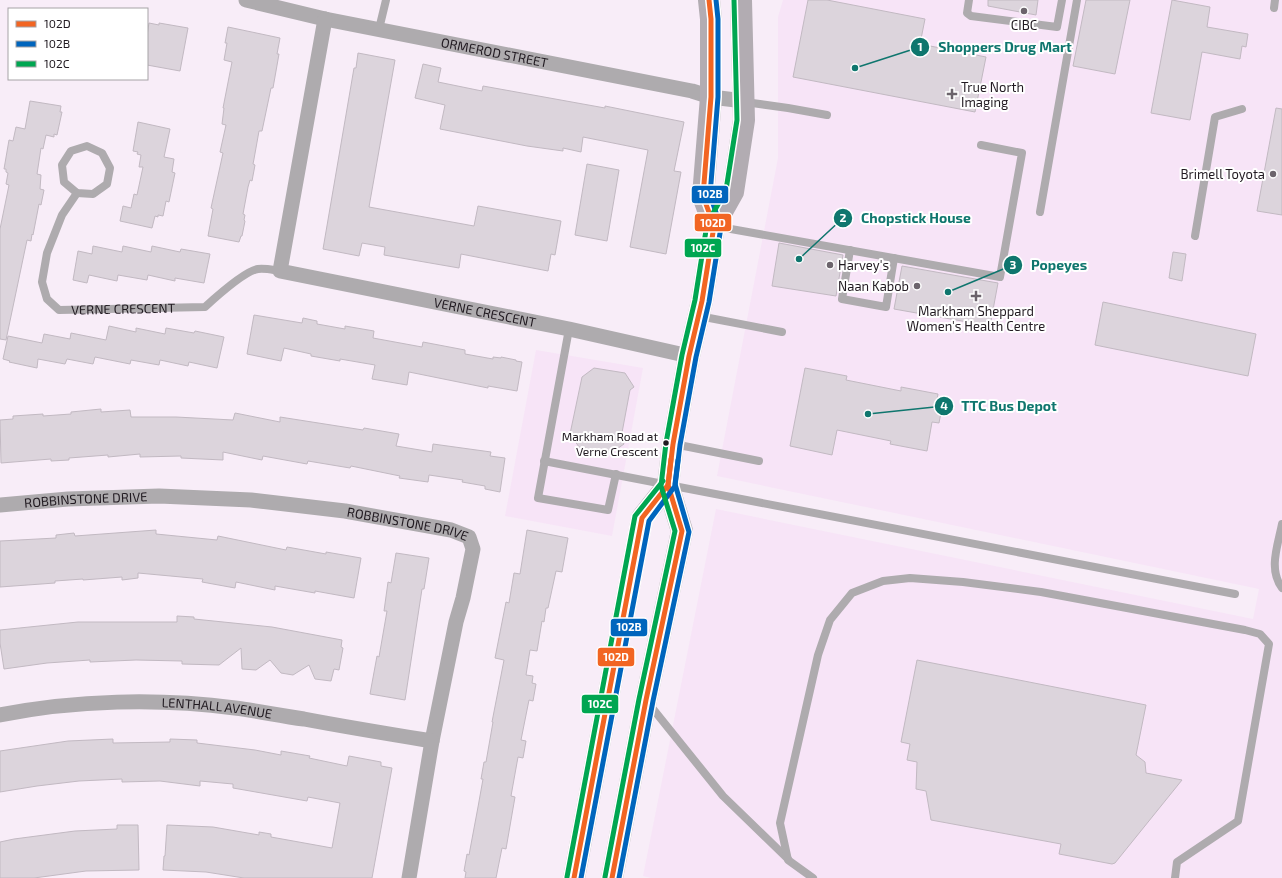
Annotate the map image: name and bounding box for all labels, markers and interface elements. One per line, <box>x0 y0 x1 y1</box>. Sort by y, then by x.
marker: CIBC <box>1019 6 1029 16</box>
legend <box>8 8 148 80</box>
text: 102D <box>44 16 71 30</box>
place label: CIBC <box>1011 17 1037 33</box>
street label: ORMEROD STREET <box>440 34 550 71</box>
callout: Shoppers Drug Mart <box>910 34 1080 60</box>
text: 102B <box>44 36 70 50</box>
text: Shoppers Drug Mart <box>938 38 1072 55</box>
text: 1 <box>917 39 923 53</box>
text: 102C <box>44 56 70 70</box>
place label: True North Imaging <box>961 79 1024 110</box>
marker: True North Imaging <box>946 88 958 100</box>
place label: Brimell Toyota <box>1180 166 1265 182</box>
marker: Brimell Toyota <box>1268 169 1278 179</box>
line badge: 102B <box>691 185 729 204</box>
text: 102B <box>697 187 723 200</box>
callout: Chopstick House <box>833 205 979 231</box>
text: Chopstick House <box>861 209 971 226</box>
text: 2 <box>840 210 847 224</box>
line badge: 102D <box>694 213 732 232</box>
text: 102D <box>700 216 726 229</box>
line badge: 102C <box>684 238 722 258</box>
text: 102C <box>691 241 716 254</box>
callout: Popeyes <box>1003 252 1095 278</box>
text: Popeyes <box>1031 256 1087 273</box>
place label: Harvey's <box>838 257 889 273</box>
text: 3 <box>1010 257 1017 271</box>
marker: Harvey's <box>825 260 835 270</box>
place label: Naan Kabob <box>838 278 909 294</box>
marker: Naan Kabob <box>912 281 922 291</box>
marker: Markham Sheppard Women's Health Centre <box>970 290 982 302</box>
street label: VERNE CRESCENT <box>432 294 538 330</box>
street label: VERNE CRESCENT <box>71 300 176 318</box>
place label: Markham Sheppard Women's Health Centre <box>907 303 1045 334</box>
callout: TTC Bus Depot <box>934 393 1065 419</box>
text: TTC Bus Depot <box>961 397 1057 414</box>
text: 4 <box>940 398 948 412</box>
place label: Markham Road at Verne Crescent <box>562 429 658 458</box>
marker: Markham Road at Verne Crescent <box>661 438 671 448</box>
street label: ROBBINSTONE DRIVE <box>23 488 148 511</box>
street label: ROBBINSTONE DRIVE <box>346 504 471 544</box>
line badge: 102B <box>610 618 648 637</box>
text: 102B <box>616 620 642 633</box>
line badge: 102D <box>597 647 635 667</box>
text: 102D <box>603 650 629 663</box>
street label: LENTHALL AVENUE <box>161 694 273 722</box>
line badge: 102C <box>581 694 619 714</box>
text: 102C <box>588 697 613 710</box>

